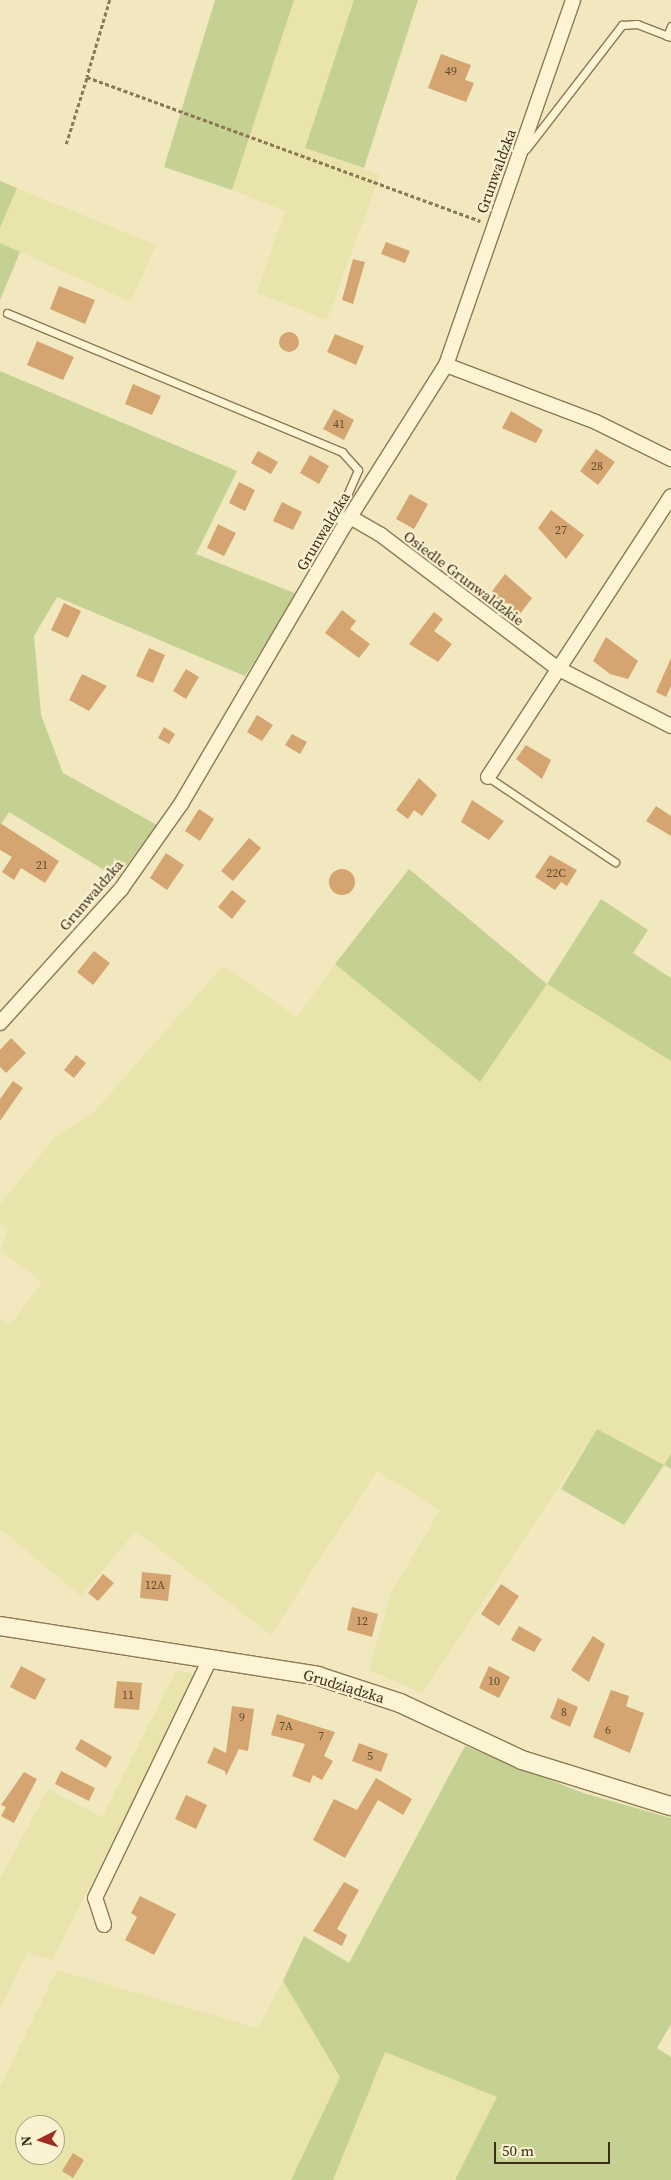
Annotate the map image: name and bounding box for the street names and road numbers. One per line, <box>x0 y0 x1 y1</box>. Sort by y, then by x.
street label: Grunwaldzka <box>472 126 520 216</box>
street label: Grunwaldzka <box>293 488 353 574</box>
street label: Osiedle Grunwaldzkie <box>400 527 528 629</box>
street label: Grunwaldzka <box>55 856 127 934</box>
street label: Grudziądzka <box>301 1665 387 1707</box>

